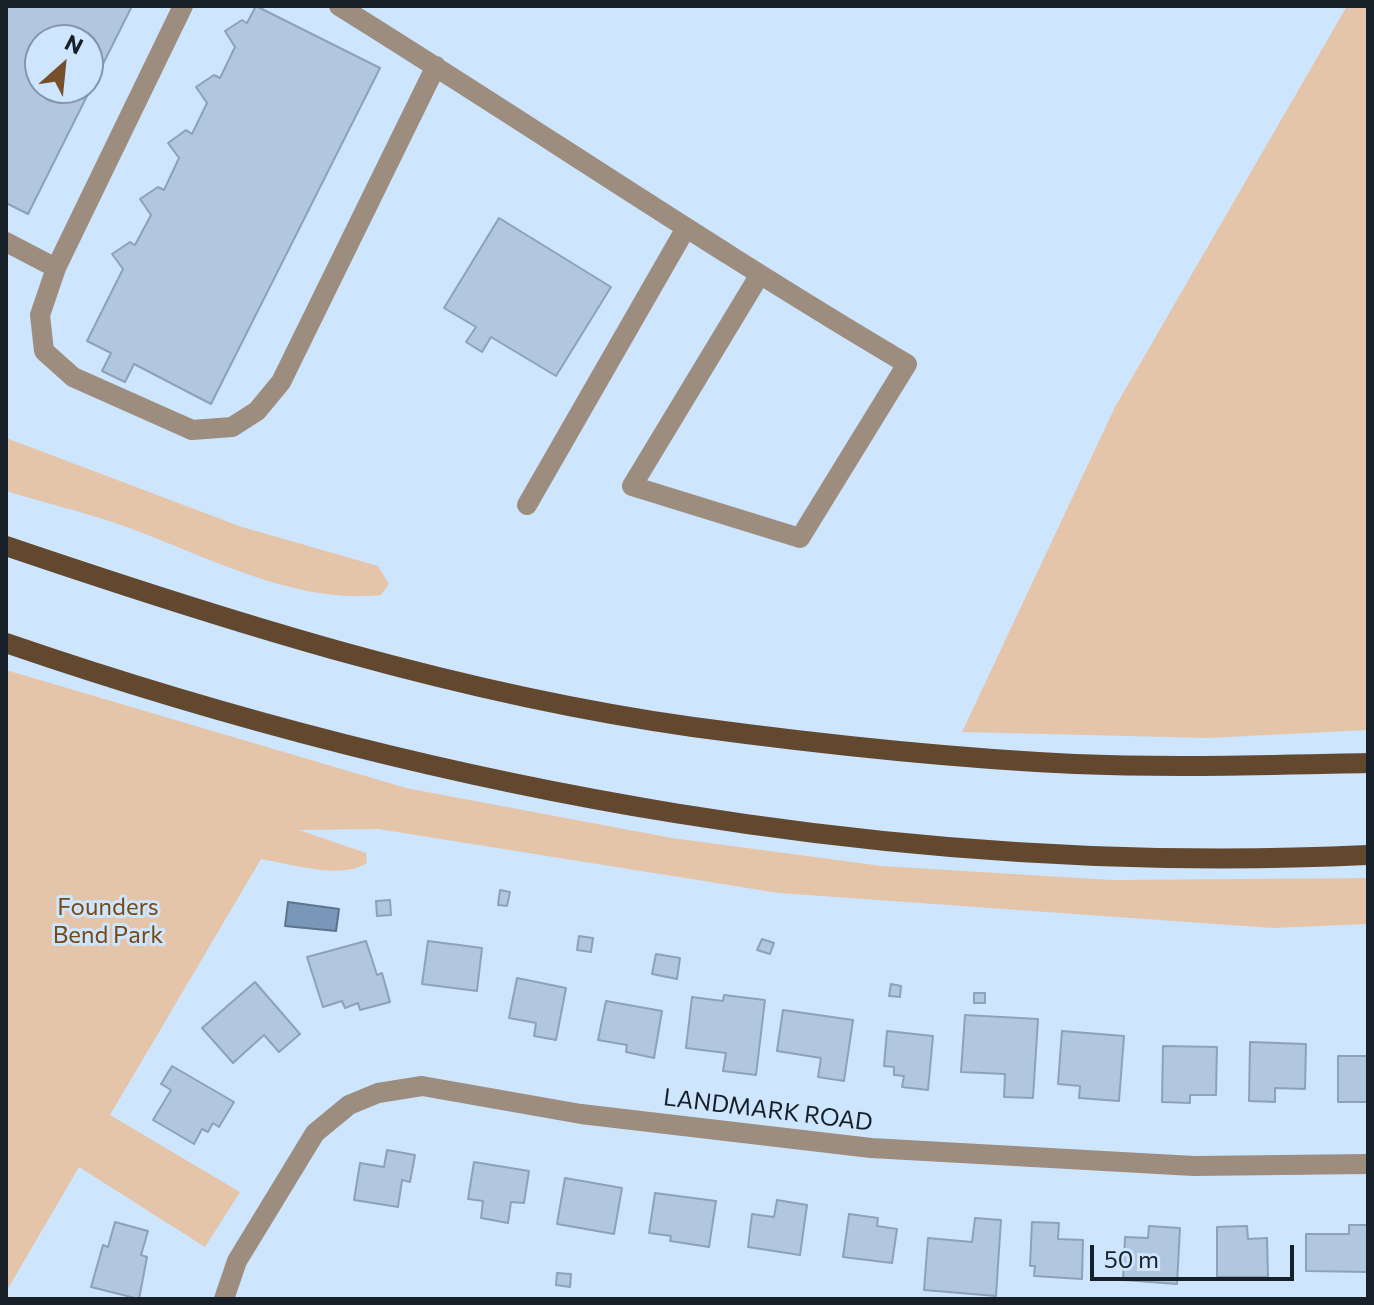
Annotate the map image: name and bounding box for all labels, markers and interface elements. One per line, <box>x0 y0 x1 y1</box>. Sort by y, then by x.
north arrow <box>24 24 104 104</box>
text: N <box>61 28 88 60</box>
park label: Founders Bend Park <box>53 893 163 949</box>
street label: LANDMARK ROAD <box>662 1083 874 1137</box>
scale bar <box>1094 1229 1298 1279</box>
text: 50 m <box>1104 1244 1159 1273</box>

